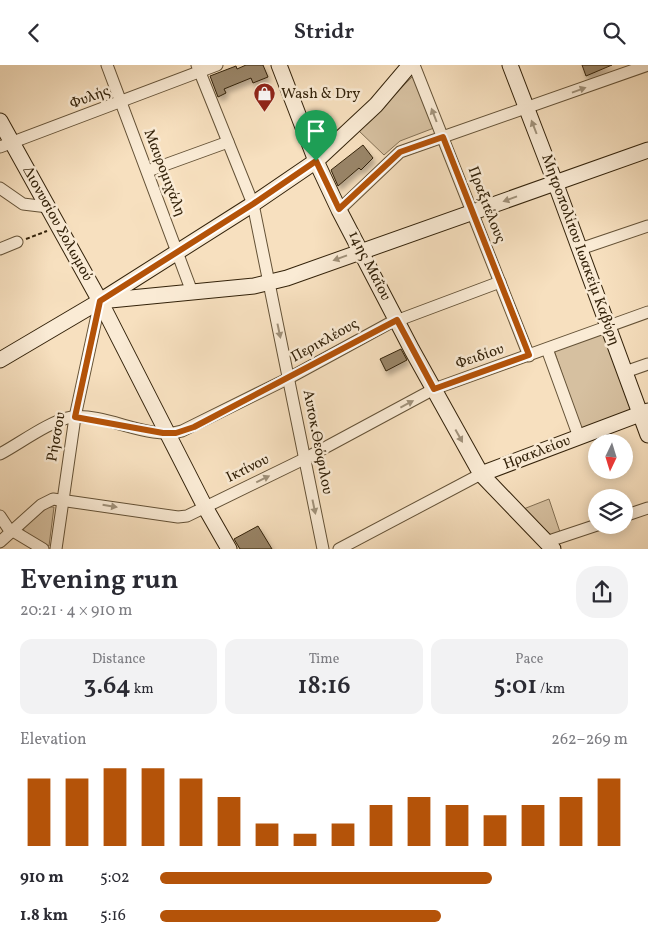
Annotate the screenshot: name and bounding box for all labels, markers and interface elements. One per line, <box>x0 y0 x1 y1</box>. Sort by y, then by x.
text: Stridr <box>294 17 354 48</box>
icon: back <box>20 19 48 47</box>
icon: search <box>600 19 628 47</box>
street label: Φυλής <box>67 81 113 115</box>
shop icon: Wash & Dry <box>253 82 277 113</box>
place label: Wash & Dry <box>281 84 360 105</box>
one-way arrow <box>571 85 586 93</box>
one-way arrow <box>430 107 438 122</box>
pin <box>295 110 337 161</box>
icon: arrive <box>302 117 330 145</box>
one-way arrow <box>530 119 538 134</box>
street label: Μαυρομιχάλη <box>138 126 190 220</box>
street label: Μητροπολίτου Ιωακείμ Καβύρη <box>536 151 624 349</box>
street label: Διονυσίου Σολωμού <box>17 163 97 285</box>
street label: Πραξιτέλους <box>462 164 510 247</box>
one-way arrow <box>502 195 517 203</box>
street label: 14ης Μαΐου <box>342 227 396 305</box>
one-way arrow <box>332 254 347 262</box>
street label: Περικλέους <box>288 314 363 368</box>
one-way arrow <box>275 323 283 338</box>
street label: Φειδίου <box>453 339 507 375</box>
street label: Αυτοκ.Θεόφιλου <box>297 388 337 496</box>
one-way arrow <box>400 399 413 408</box>
street label: Ρήσσου <box>42 411 72 463</box>
one-way arrow <box>455 430 464 443</box>
street label: Ηρακλείου <box>500 431 574 475</box>
north arrow <box>588 434 632 479</box>
map controls <box>588 434 633 534</box>
street label: Ικτίνου <box>223 450 273 488</box>
one-way arrow <box>256 475 270 483</box>
button: layers <box>588 489 633 534</box>
one-way arrow <box>311 499 319 515</box>
one-way arrow <box>102 503 118 511</box>
text: Evening run <box>20 561 179 600</box>
button: share <box>576 566 628 618</box>
text: 20:21 · 4 × 910 m <box>20 600 132 622</box>
text: Distance <box>92 650 145 669</box>
text: Time <box>309 650 339 669</box>
text: Pace <box>515 650 543 669</box>
text: 3.64 <box>84 669 131 704</box>
text: 18:16 <box>297 669 351 704</box>
text: 5:01 <box>493 669 537 704</box>
text: km <box>131 680 154 699</box>
text: /km <box>537 680 565 699</box>
text: Elevation <box>20 729 87 751</box>
text: 262–269 m <box>551 729 628 751</box>
text: 910 m <box>20 867 64 889</box>
text: 5:02 <box>100 867 130 889</box>
text: 1.8 km <box>20 905 68 927</box>
text: 5:16 <box>100 905 126 927</box>

